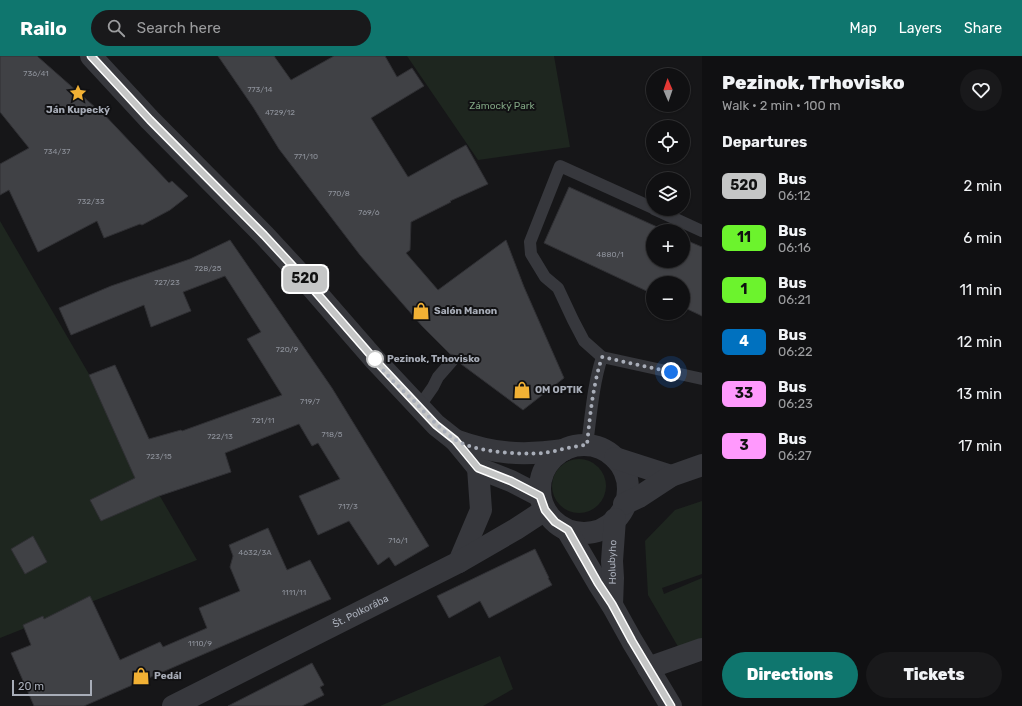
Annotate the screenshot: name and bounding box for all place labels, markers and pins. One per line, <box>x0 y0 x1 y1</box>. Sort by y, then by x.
place icon: Ján Kupecký <box>68 83 88 103</box>
place label: Ján Kupecký <box>46 104 110 116</box>
shop icon: Salón Manon <box>411 301 431 321</box>
place label: Salón Manon <box>434 305 497 317</box>
marker: Pezinok, Trhovisko <box>366 350 384 368</box>
place label: Pezinok, Trhovisko <box>387 353 480 365</box>
shop icon: OM OPTIK <box>512 380 532 400</box>
place label: OM OPTIK <box>535 384 583 396</box>
shop icon: Pedál <box>131 666 151 686</box>
place label: Pedál <box>154 670 182 682</box>

